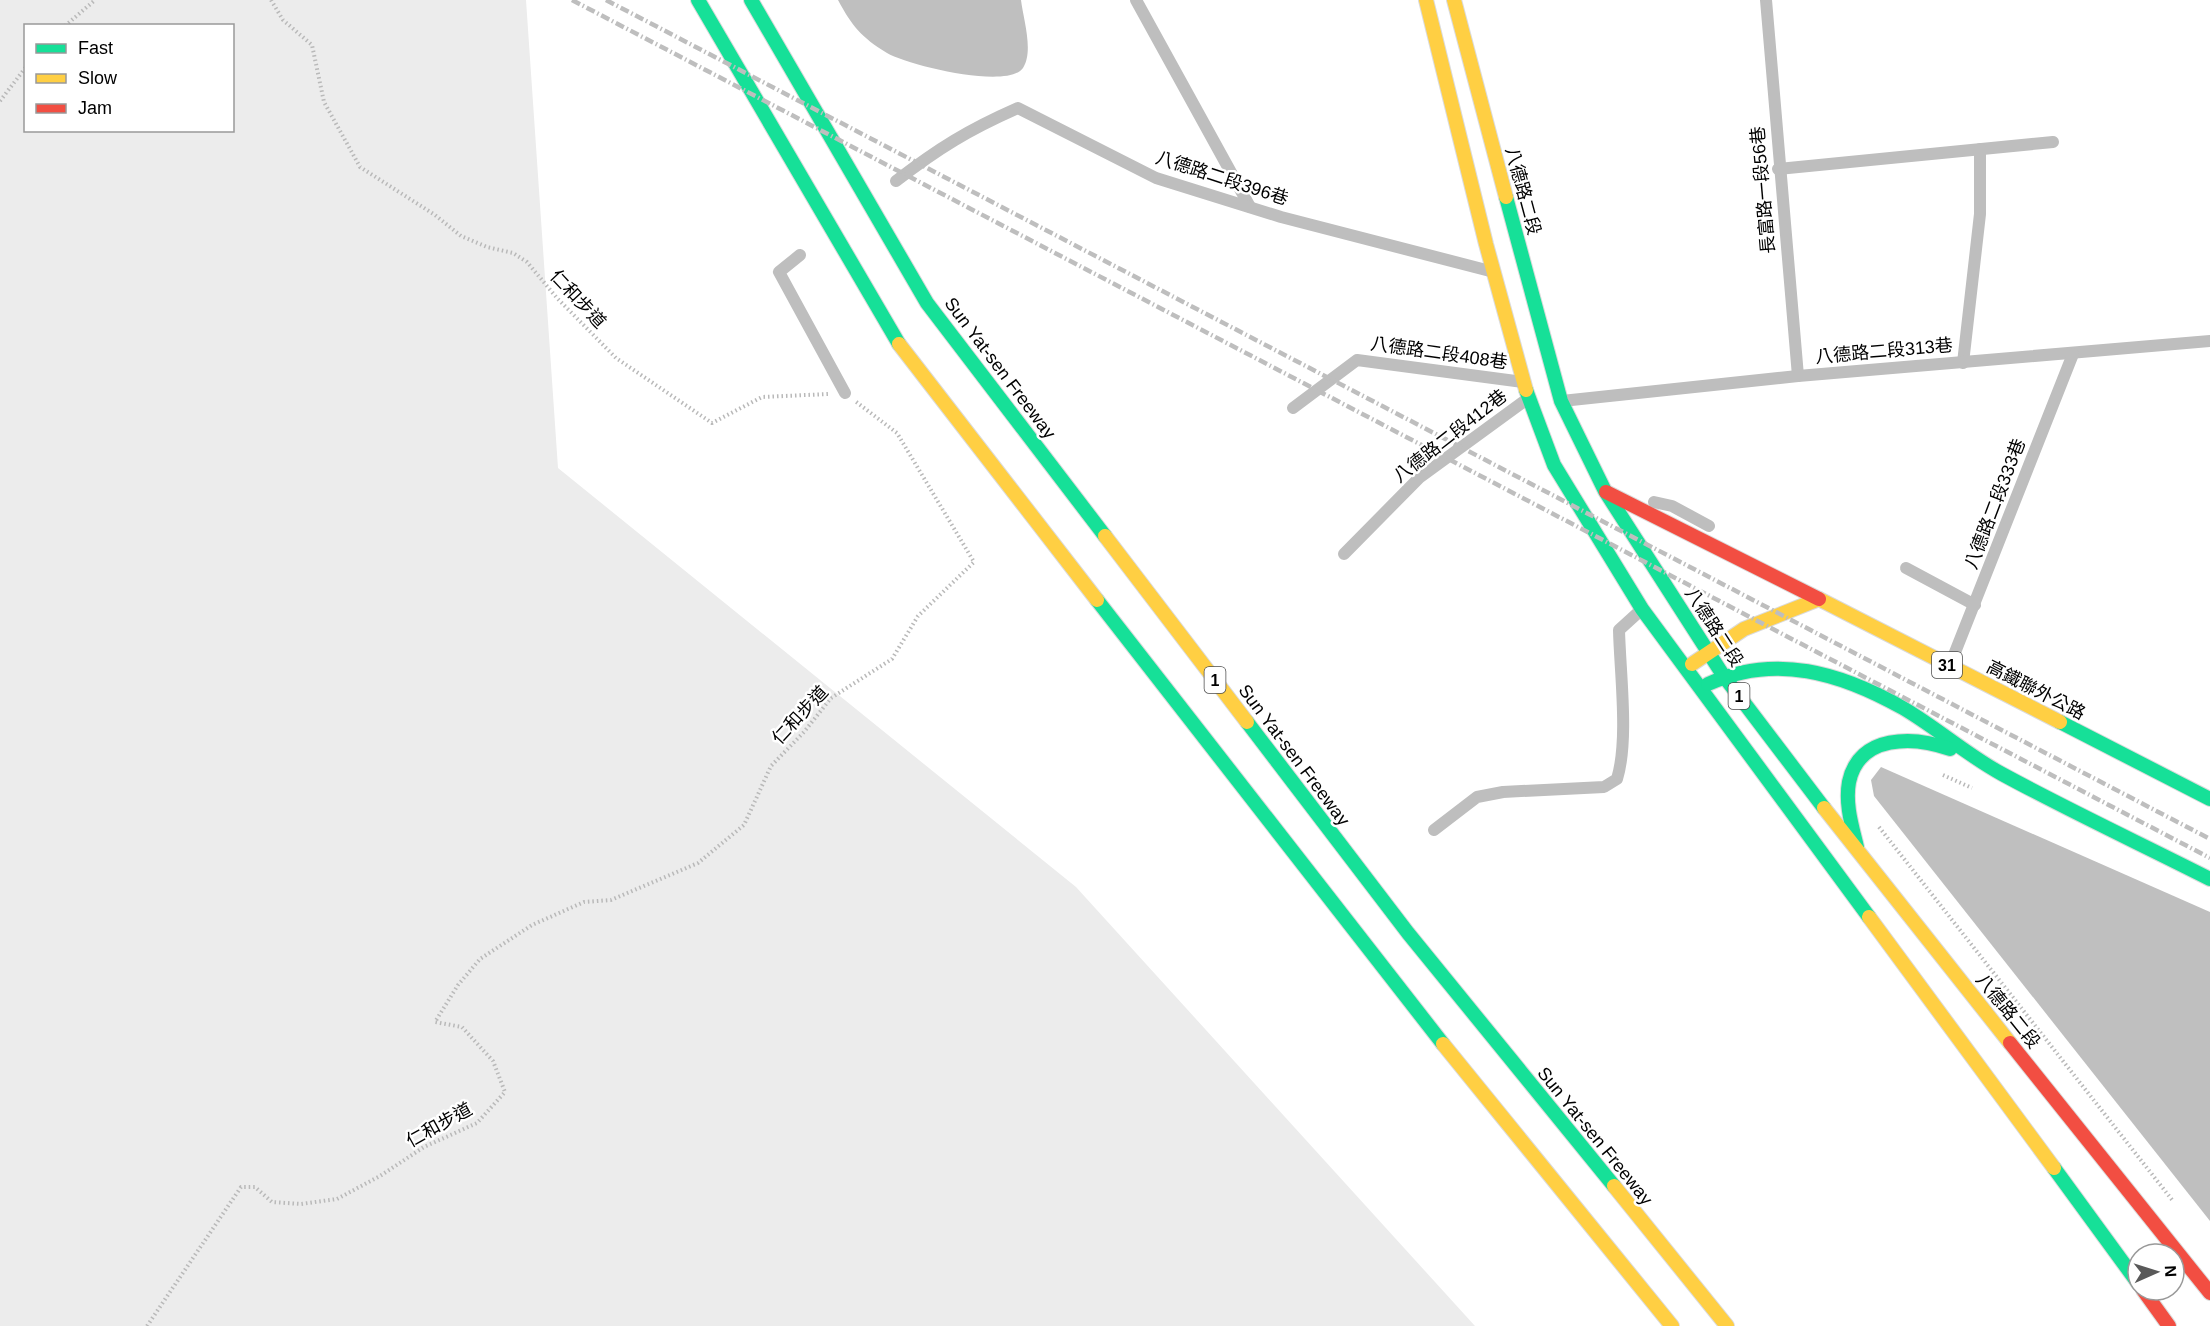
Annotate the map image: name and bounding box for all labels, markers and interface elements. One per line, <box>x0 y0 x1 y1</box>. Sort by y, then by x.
legend <box>24 24 234 132</box>
text: Fast <box>78 38 113 58</box>
text: Slow <box>78 68 118 88</box>
text: Jam <box>78 98 112 118</box>
street label: 長富路一段56巷 <box>1747 125 1779 255</box>
street label: 八德路二段 <box>1502 145 1544 237</box>
street label: 八德路二段396巷 <box>1153 147 1291 209</box>
street label: 仁和步道 <box>546 266 610 332</box>
street label: Sun Yat-sen Freeway <box>940 294 1060 442</box>
street label: 八德路二段408巷 <box>1369 333 1509 373</box>
street label: 八德路二段313巷 <box>1814 335 1954 367</box>
street label: 八德路二段412巷 <box>1389 386 1511 486</box>
street label: 八德路二段333巷 <box>1961 436 2029 572</box>
street label: 八德路二段 <box>1681 584 1747 670</box>
road number: 31 <box>1932 652 1962 678</box>
street label: 高鐵聯外公路 <box>1983 657 2089 723</box>
road number: 1 <box>1204 667 1226 693</box>
street label: Sun Yat-sen Freeway <box>1234 681 1354 829</box>
street label: 仁和步道 <box>768 682 832 748</box>
road number: 1 <box>1728 683 1750 709</box>
street label: 八德路二段 <box>1972 970 2044 1052</box>
street label: Sun Yat-sen Freeway <box>1533 1063 1657 1209</box>
street label: 仁和步道 <box>403 1099 475 1151</box>
north arrow <box>2126 1242 2186 1302</box>
text: N <box>2162 1265 2179 1277</box>

